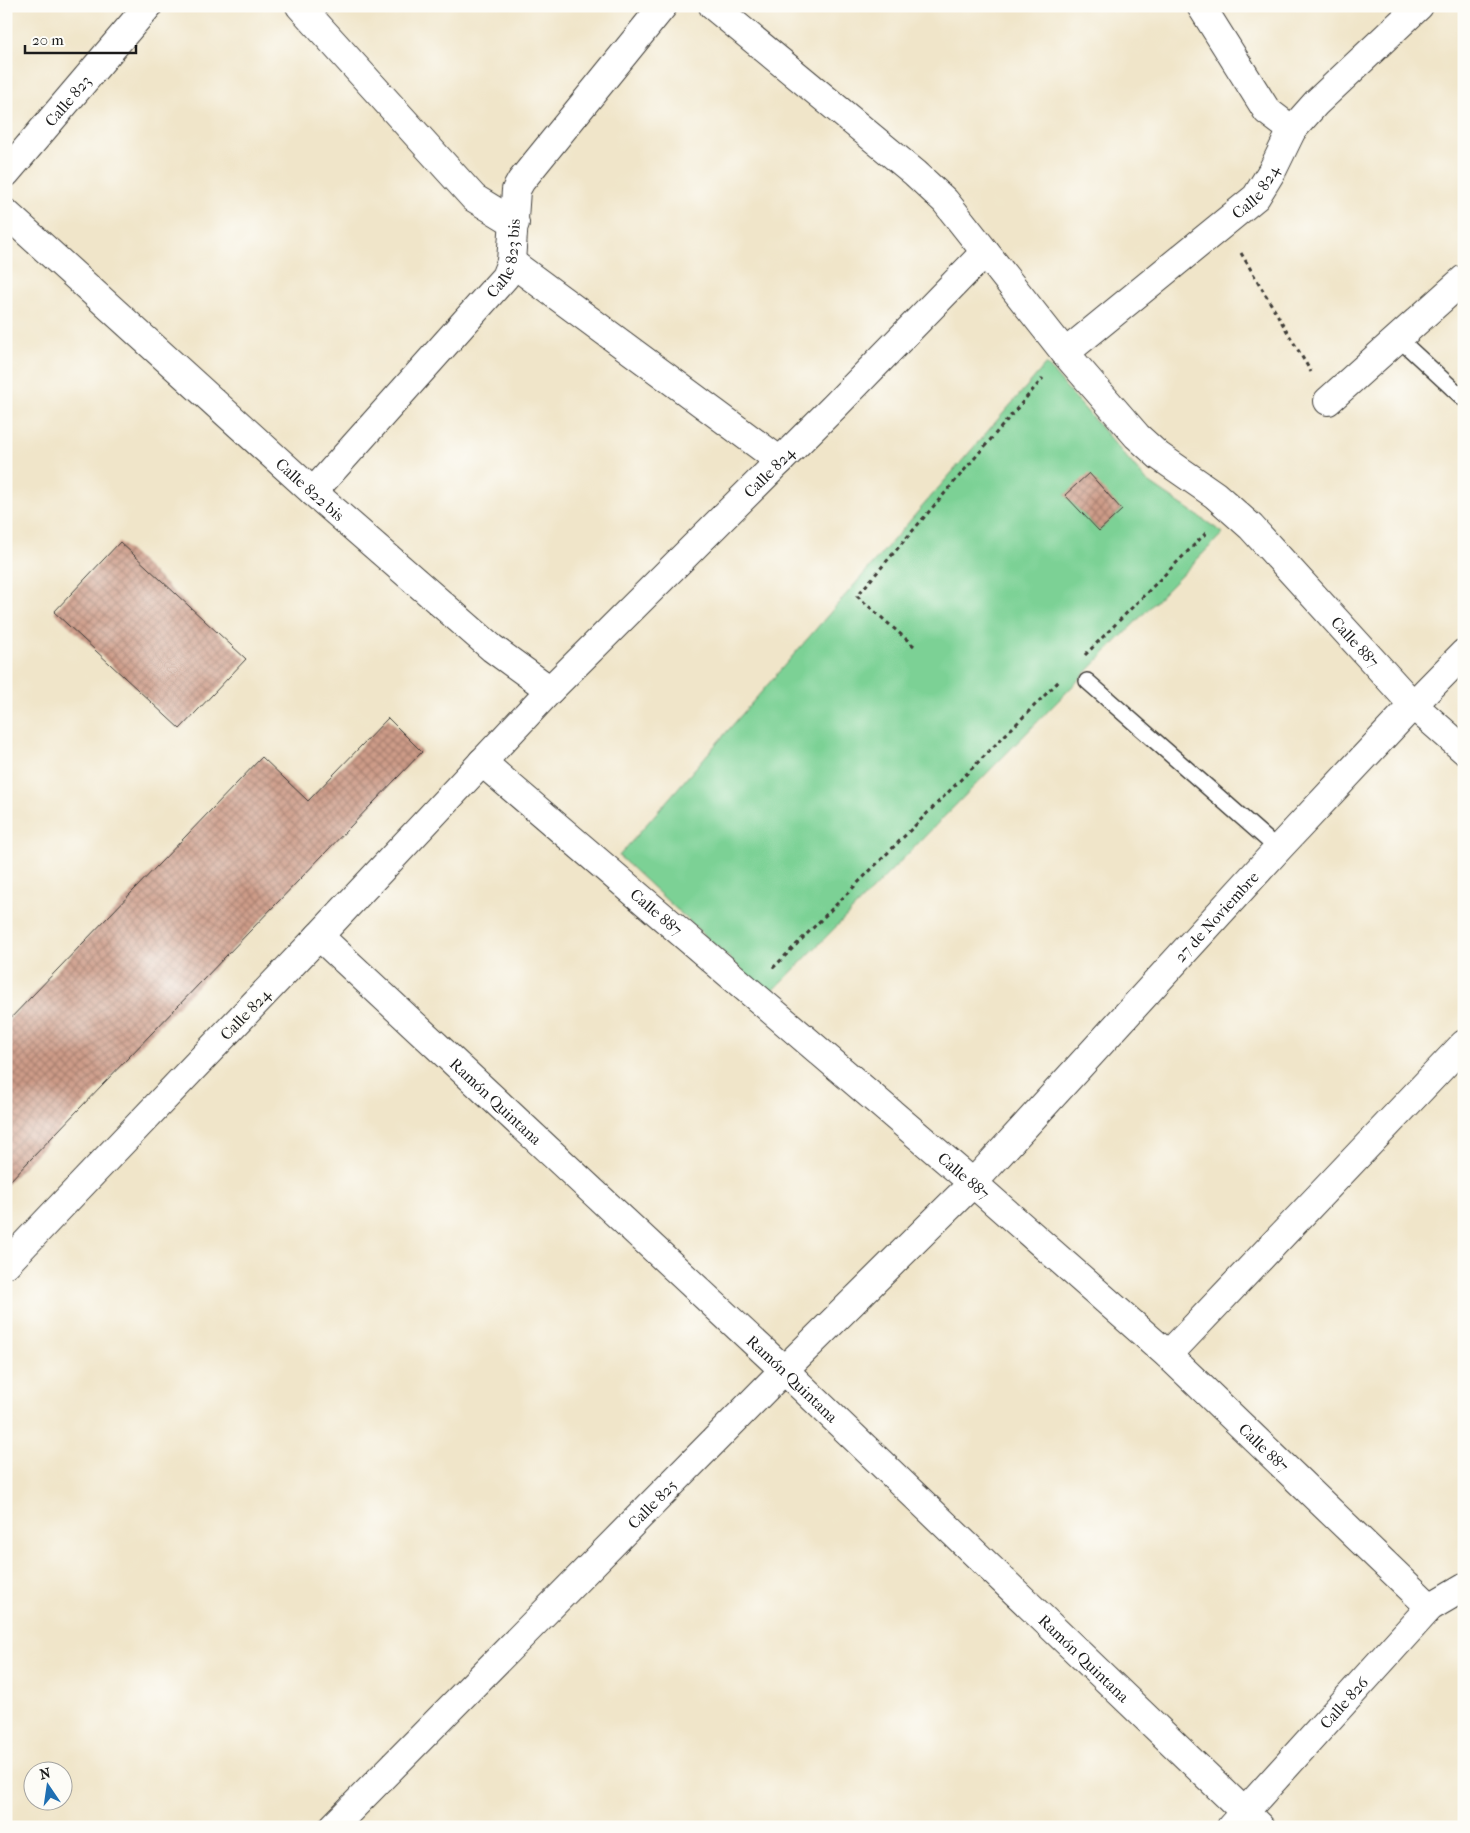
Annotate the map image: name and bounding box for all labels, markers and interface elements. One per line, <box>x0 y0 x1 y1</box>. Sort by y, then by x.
scale bar <box>25 22 136 54</box>
text: 20 m <box>32 31 64 49</box>
street label: Calle 823 <box>41 72 95 130</box>
street label: Calle 824 <box>1228 162 1283 223</box>
street label: Calle 823 bis <box>482 218 524 302</box>
street label: Calle 824 <box>740 443 799 502</box>
street label: Calle 822 bis <box>272 454 348 525</box>
street label: Calle 887 <box>1327 613 1383 672</box>
street label: 27 de Noviembre <box>1171 867 1263 966</box>
street label: Calle 887 <box>627 885 686 940</box>
street label: Calle 824 <box>216 984 275 1044</box>
street label: Ramón Quintana <box>446 1054 546 1149</box>
street label: Calle 887 <box>934 1148 994 1203</box>
street label: Ramón Quintana <box>743 1331 842 1427</box>
street label: Calle 887 <box>1235 1419 1293 1476</box>
street label: Calle 825 <box>624 1476 681 1533</box>
street label: Ramón Quintana <box>1034 1611 1133 1707</box>
street label: Calle 826 <box>1316 1673 1373 1733</box>
north arrow <box>22 1760 72 1810</box>
text: N <box>38 1764 53 1783</box>

